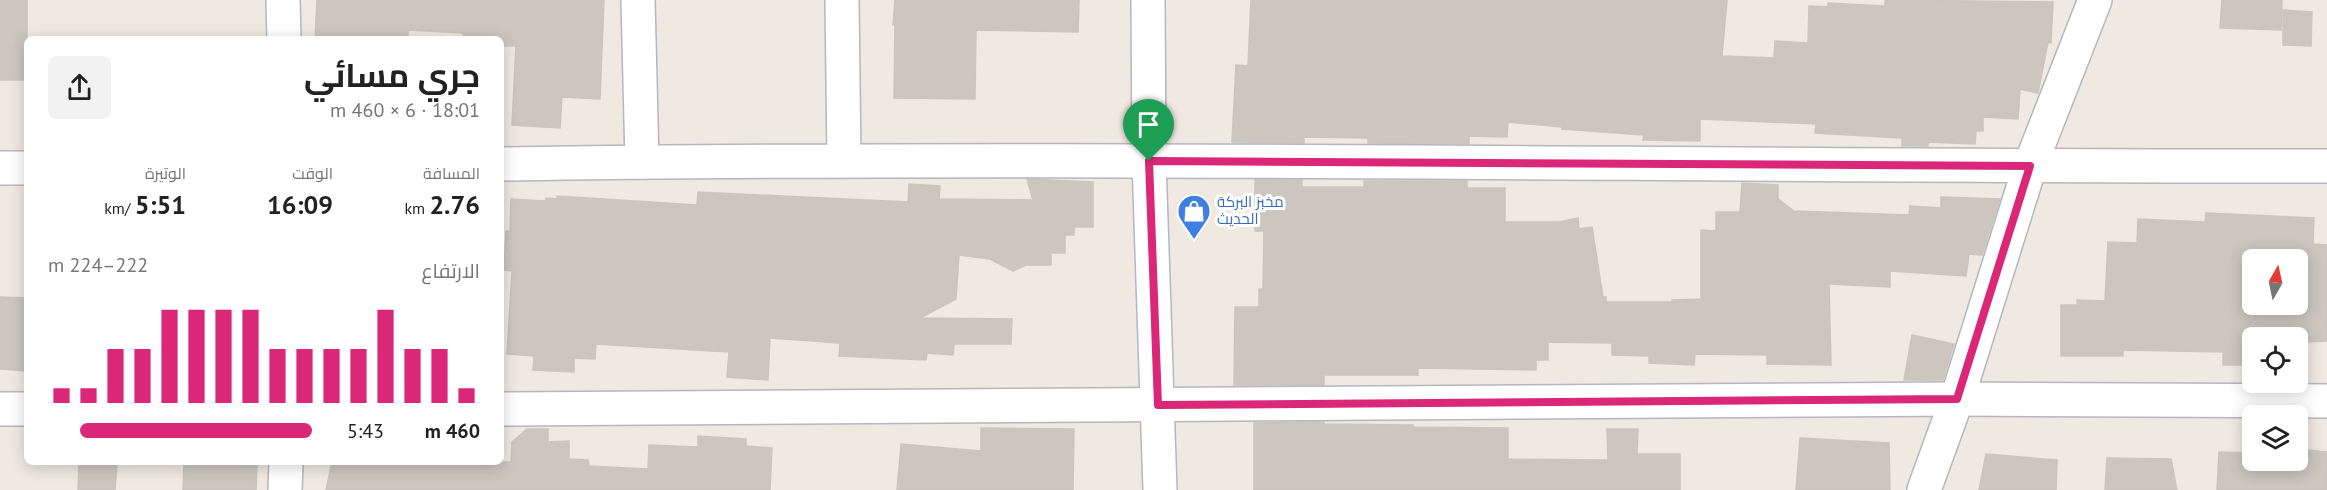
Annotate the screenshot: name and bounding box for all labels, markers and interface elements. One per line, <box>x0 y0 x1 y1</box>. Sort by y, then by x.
text: جري مسائي <box>304 53 480 96</box>
button: share <box>48 56 111 119</box>
text: 18:01 · 6 × 460 m <box>330 97 480 123</box>
pin <box>1123 99 1174 161</box>
icon: arrive <box>1132 108 1165 141</box>
text: الوتيرة <box>145 163 186 183</box>
text: الوقت <box>292 163 333 183</box>
text: المسافة <box>423 163 480 183</box>
text: 5:51 <box>135 188 186 221</box>
text: 16:09 <box>267 188 333 221</box>
text: 2.76 <box>429 188 480 221</box>
place label: مخبز البركة الحديث <box>1217 192 1284 228</box>
shop icon: مخبز البركة الحديث <box>1176 193 1212 240</box>
text: /km <box>104 198 135 218</box>
text: km <box>404 198 429 218</box>
north arrow <box>2242 249 2308 315</box>
map controls <box>2242 249 2308 471</box>
text: 222–224 m <box>48 252 148 278</box>
text: الارتفاع <box>421 258 480 284</box>
button: locate <box>2242 327 2308 393</box>
button: layers <box>2242 405 2308 471</box>
text: 5:43 <box>347 418 384 444</box>
text: 460 m <box>425 418 480 444</box>

